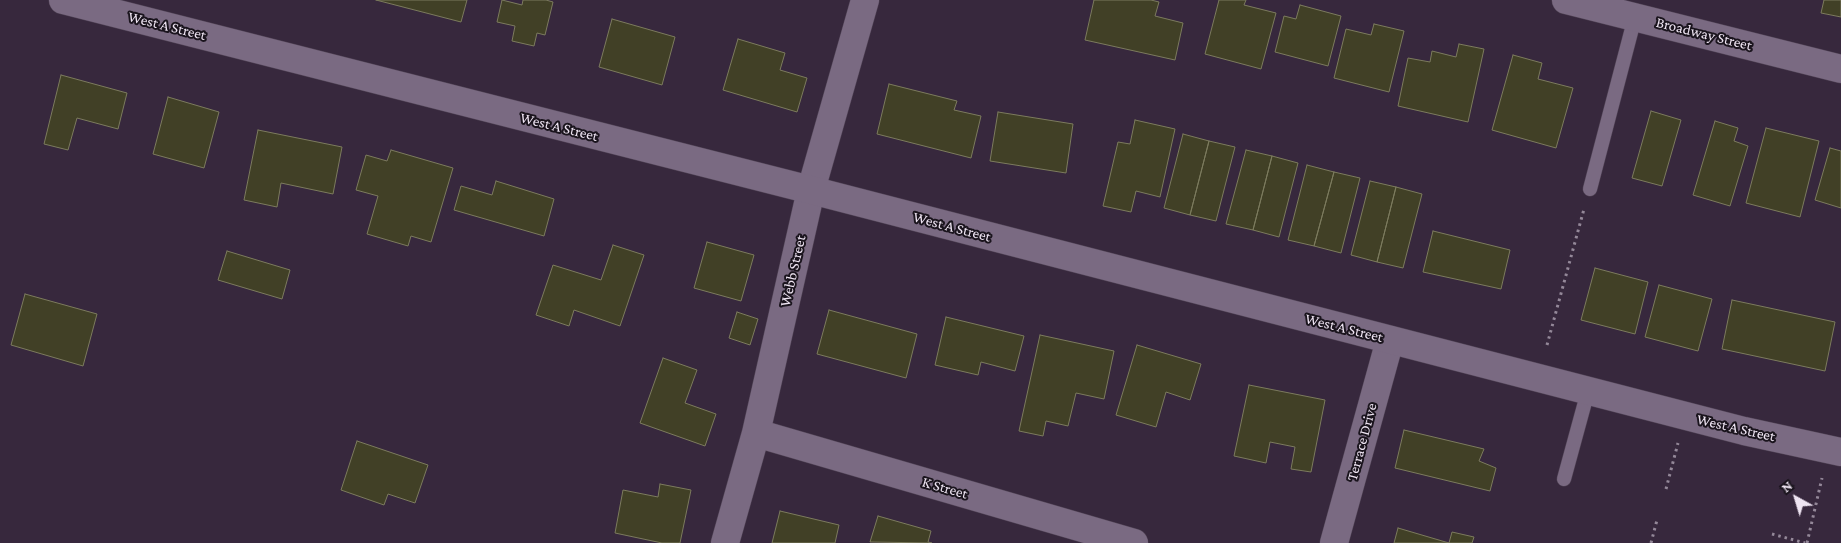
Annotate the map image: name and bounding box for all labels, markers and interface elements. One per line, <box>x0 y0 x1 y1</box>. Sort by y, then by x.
street label: West A Street <box>126 8 208 44</box>
street label: Broadway Street <box>1654 13 1754 55</box>
street label: West A Street <box>518 109 600 145</box>
street label: West A Street <box>911 208 993 246</box>
street label: Webb Street <box>776 233 810 309</box>
street label: West A Street <box>1303 310 1385 346</box>
street label: Terrace Drive <box>1343 401 1381 483</box>
street label: West A Street <box>1695 410 1777 446</box>
street label: K Street <box>920 473 970 503</box>
north arrow <box>1771 473 1821 523</box>
text: N <box>1778 477 1795 496</box>

